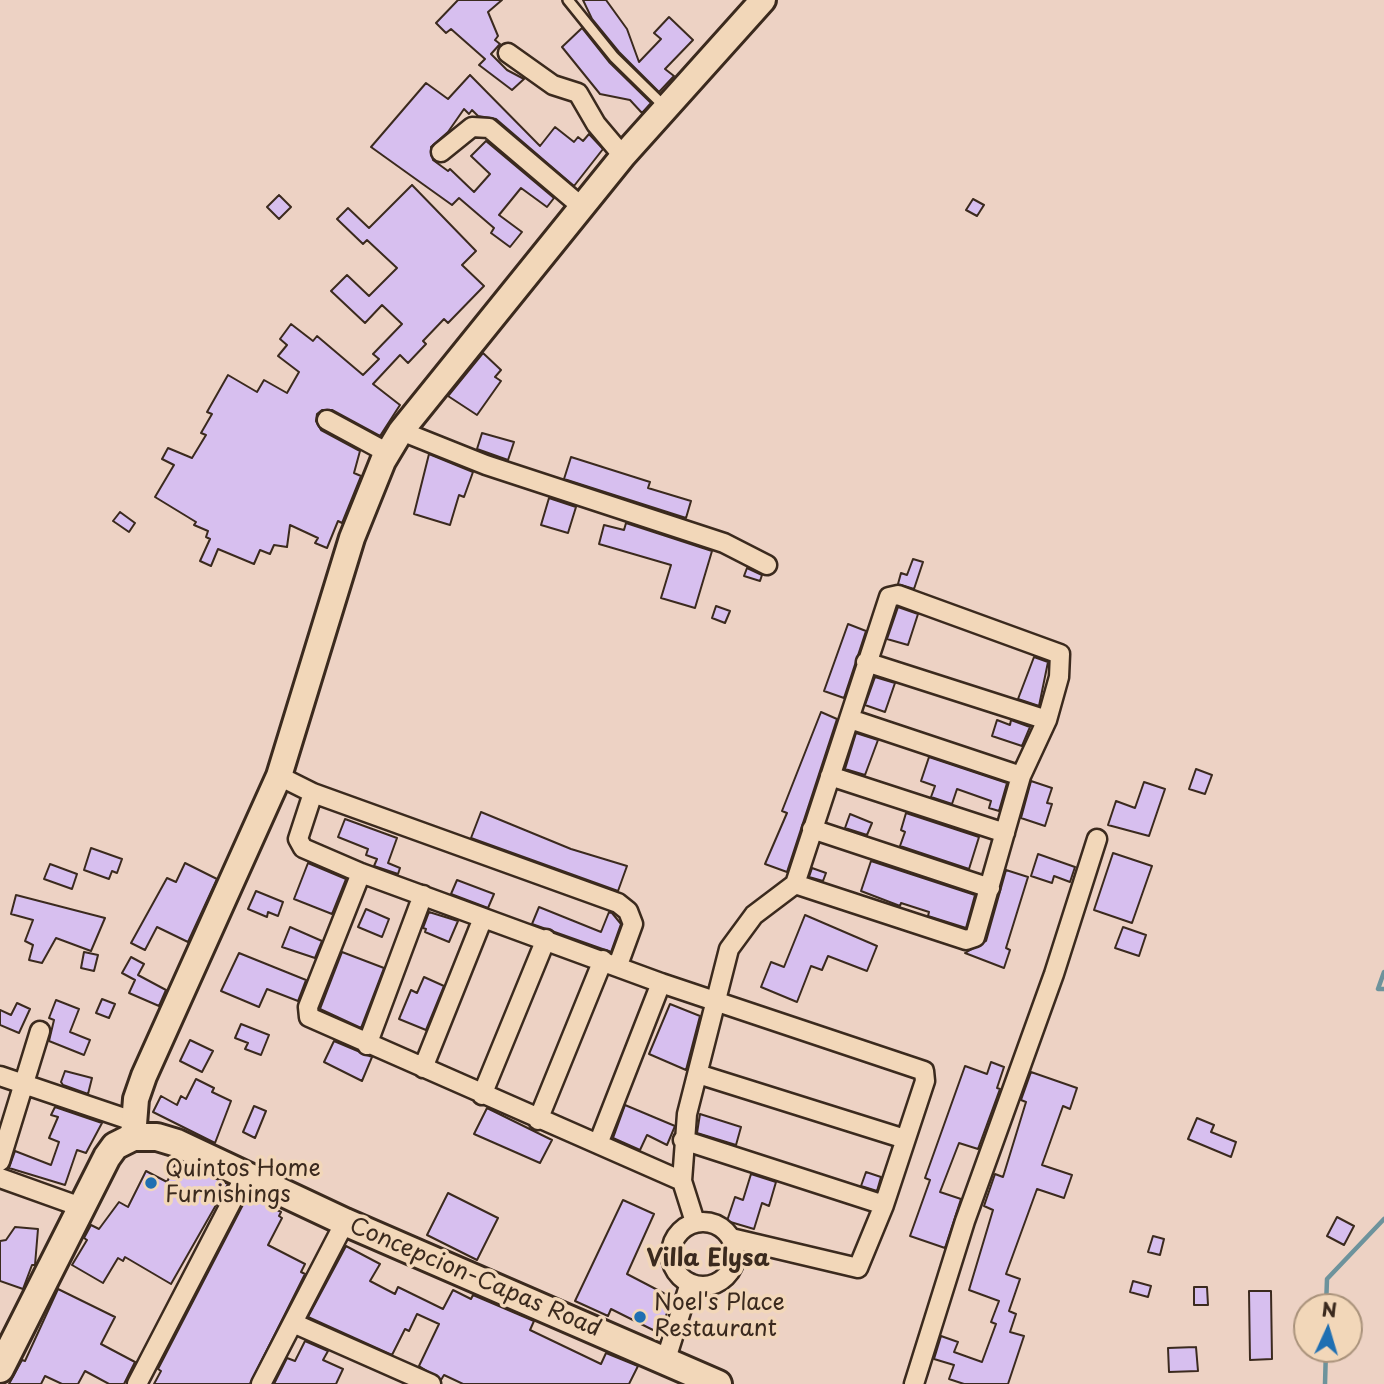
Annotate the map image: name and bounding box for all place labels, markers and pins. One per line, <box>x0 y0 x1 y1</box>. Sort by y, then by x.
place label: Quintos Home Furnishings <box>165 1156 321 1210</box>
marker: Quintos Home Furnishings <box>143 1175 159 1191</box>
place label: Noel's Place Restaurant <box>654 1290 785 1344</box>
marker: Noel's Place Restaurant <box>632 1309 648 1325</box>

